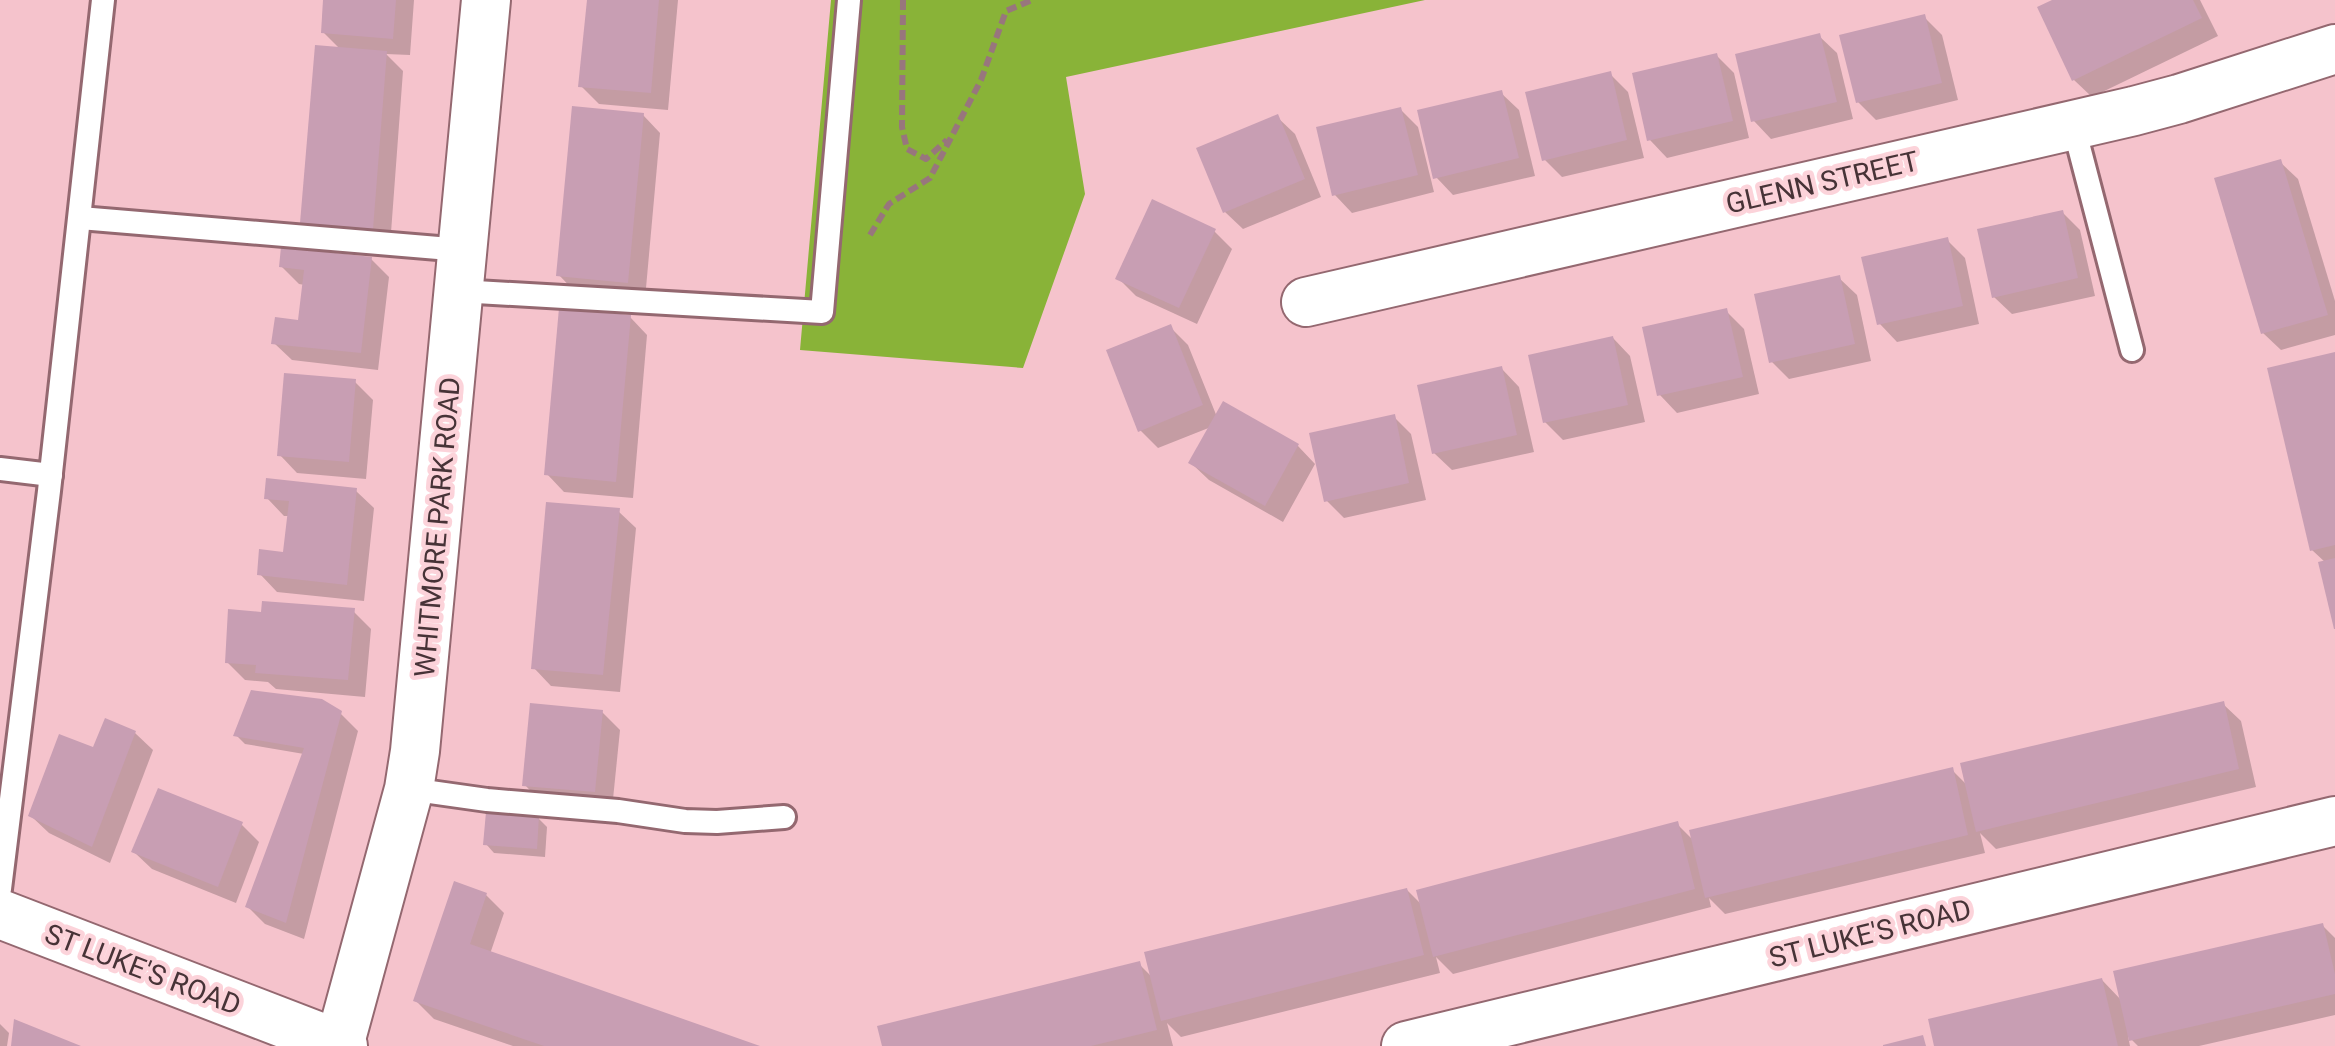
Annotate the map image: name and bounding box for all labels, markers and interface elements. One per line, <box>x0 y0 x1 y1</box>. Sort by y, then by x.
street label: GLENN STREET <box>1723 144 1922 221</box>
street label: WHITMORE PARK ROAD <box>408 376 467 679</box>
street label: ST LUKE'S ROAD <box>1766 892 1975 975</box>
street label: ST LUKE'S ROAD <box>40 917 245 1022</box>

